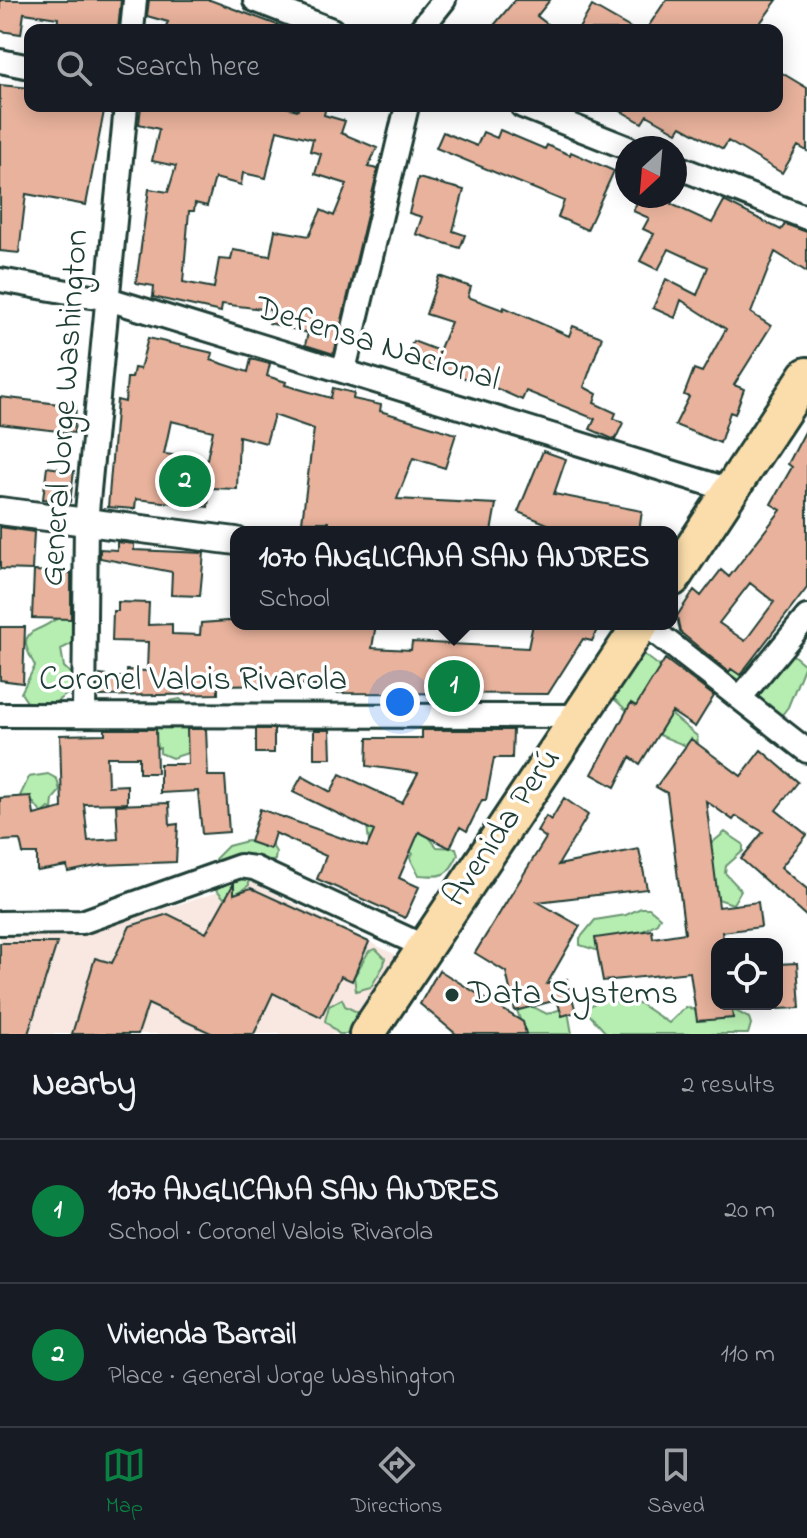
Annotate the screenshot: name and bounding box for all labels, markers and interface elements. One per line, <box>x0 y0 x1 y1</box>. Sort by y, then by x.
search box <box>24 24 783 112</box>
icon: search <box>52 46 96 90</box>
text: Search here <box>116 46 260 90</box>
north arrow <box>615 136 687 208</box>
street label: General Jorge Washington <box>29 228 103 588</box>
street label: Defensa Nacional <box>248 284 505 406</box>
pin: 2 <box>159 451 211 511</box>
popup <box>230 526 678 630</box>
text: 1070 ANGLICANA SAN ANDRES <box>259 537 649 581</box>
text: School <box>259 581 330 619</box>
street label: Coronel Valois Rivarola <box>39 656 347 706</box>
pin: 1 <box>428 656 480 716</box>
your location <box>380 682 420 722</box>
street label: Avenida Perú <box>431 739 575 917</box>
map controls <box>711 938 783 1010</box>
button: locate <box>711 938 783 1010</box>
place label: Data Systems <box>467 970 678 1020</box>
marker: Data Systems <box>443 986 461 1004</box>
text: Nearby <box>32 1061 136 1111</box>
text: 2 results <box>682 1067 775 1105</box>
text: 1070 ANGLICANA SAN ANDRES <box>108 1170 499 1214</box>
text: 1 <box>54 1192 62 1230</box>
text: 20 m <box>724 1192 775 1230</box>
text: School · Coronel Valois Rivarola <box>108 1214 433 1252</box>
text: Vivienda Barrail <box>108 1314 296 1358</box>
text: 2 <box>52 1336 64 1374</box>
text: 110 m <box>721 1336 775 1374</box>
text: Place · General Jorge Washington <box>108 1358 455 1396</box>
tab: Map <box>102 1443 146 1523</box>
tab: Directions <box>351 1443 442 1523</box>
tab: Saved <box>647 1443 705 1523</box>

